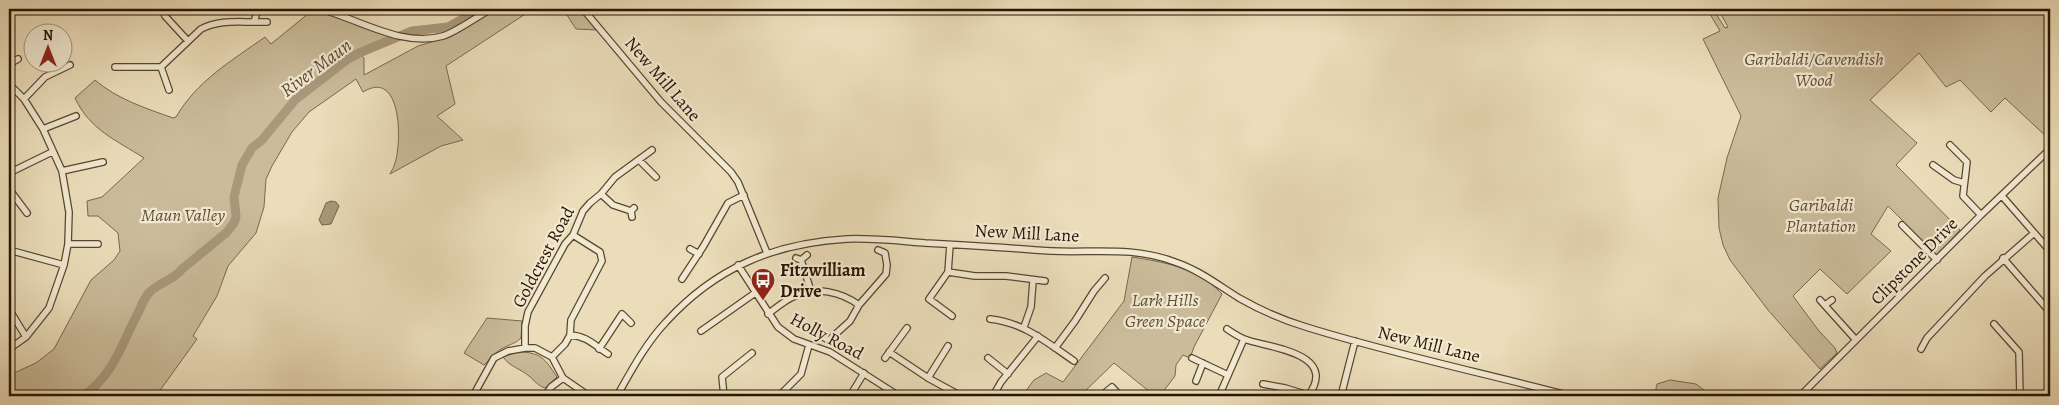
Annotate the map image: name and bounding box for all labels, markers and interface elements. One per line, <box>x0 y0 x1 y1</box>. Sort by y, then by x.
north arrow <box>22 22 72 72</box>
text: N <box>43 26 53 45</box>
street label: New Mill Lane <box>620 32 706 126</box>
water label: River Maun <box>275 33 357 103</box>
park label: Garibaldi/Cavendish Wood <box>1744 47 1884 92</box>
park label: Garibaldi Plantation <box>1786 193 1856 238</box>
street label: Goldcrest Road <box>506 202 580 312</box>
park label: Maun Valley <box>141 203 225 227</box>
street label: Clipstone Drive <box>1865 212 1963 310</box>
street label: New Mill Lane <box>974 218 1080 248</box>
place label: Fitzwilliam Drive <box>780 258 866 303</box>
bus stop icon: Fitzwilliam Drive <box>750 267 776 301</box>
park label: Lark Hills Green Space <box>1125 288 1206 333</box>
street label: Holly Road <box>786 307 868 366</box>
street label: New Mill Lane <box>1375 320 1483 368</box>

